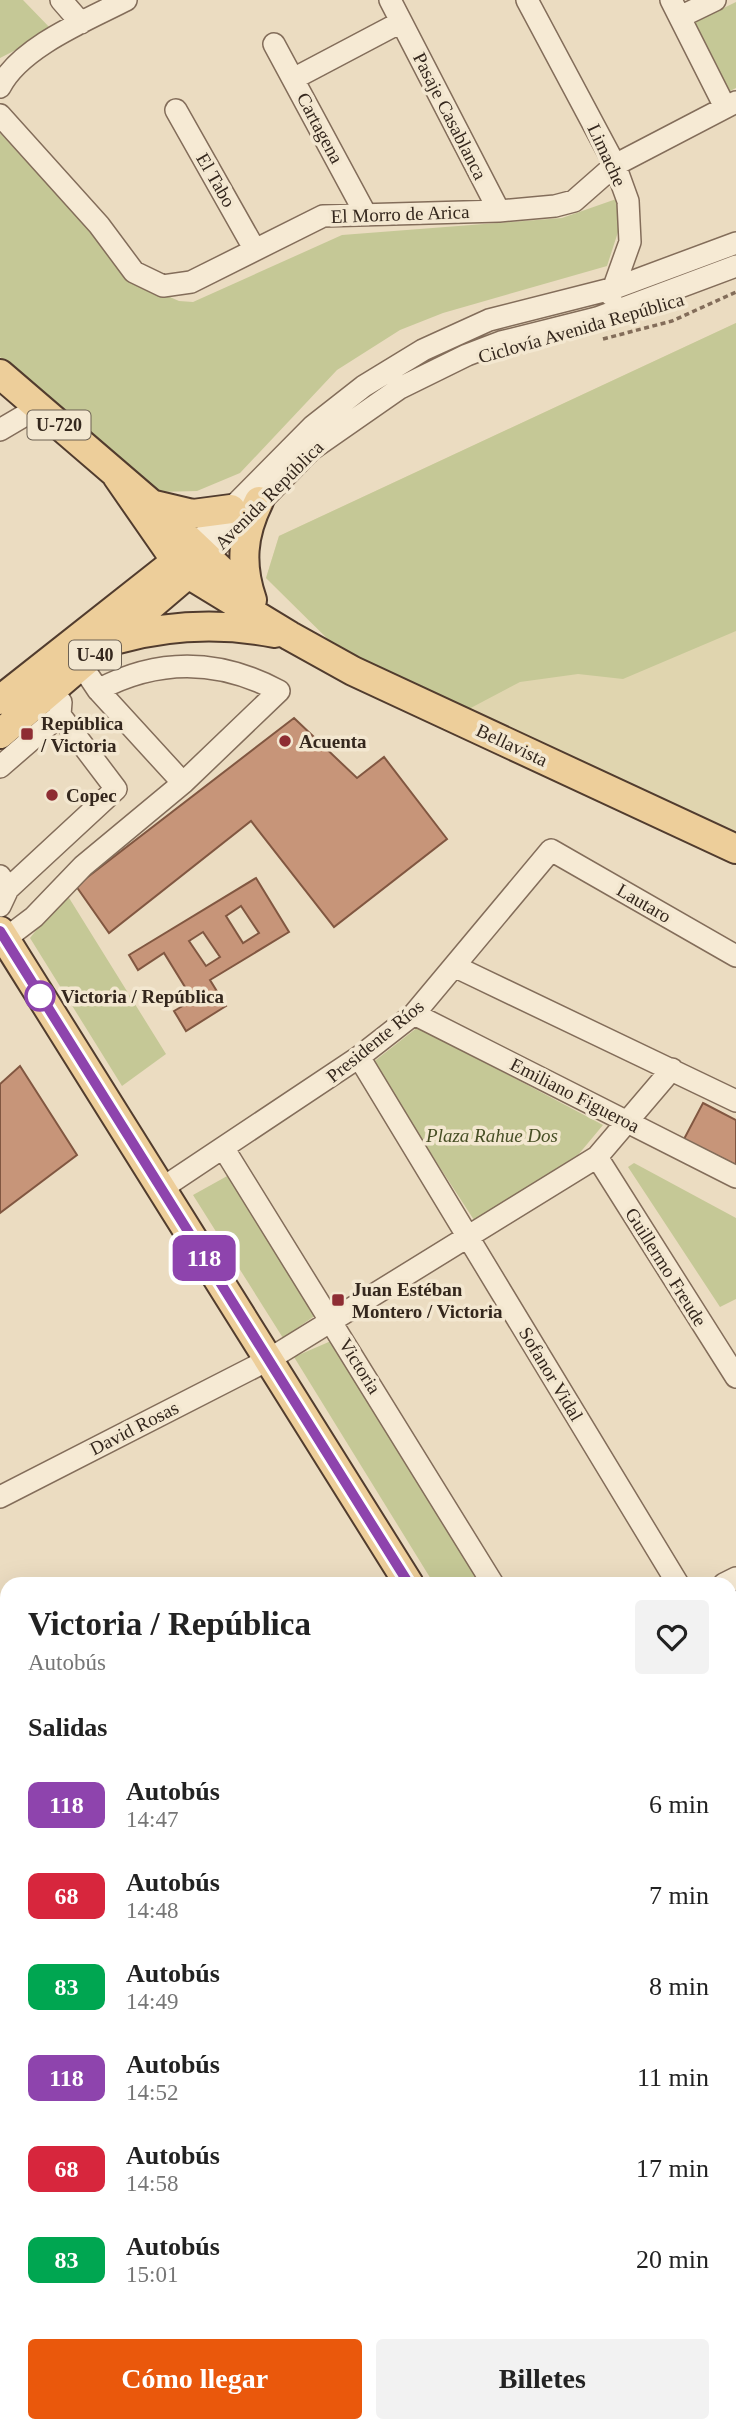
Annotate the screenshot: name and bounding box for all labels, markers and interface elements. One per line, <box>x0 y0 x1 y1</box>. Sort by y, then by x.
street label: Pasaje Casablanca <box>409 49 491 184</box>
street label: Cartagena <box>293 89 348 167</box>
street label: Limache <box>583 120 631 190</box>
street label: El Tabo <box>192 149 240 211</box>
street label: El Morro de Arica <box>330 201 470 227</box>
street label: Ciclovía Avenida República <box>476 288 687 367</box>
road number: U-720 <box>28 410 90 440</box>
street label: Avenida República <box>210 436 328 554</box>
road number: U-40 <box>69 640 121 670</box>
place label: República / Victoria <box>40 713 124 756</box>
street label: Bellavista <box>473 719 551 771</box>
marker: República / Victoria <box>19 726 35 742</box>
place label: Acuenta <box>299 731 367 752</box>
marker: Acuenta <box>277 733 293 749</box>
place label: Copec <box>66 785 117 806</box>
marker: Copec <box>44 787 60 803</box>
street label: Lautaro <box>613 879 675 927</box>
marker: Victoria / República <box>25 981 55 1011</box>
place label: Victoria / República <box>61 986 224 1007</box>
street label: Presidente Ríos <box>322 995 428 1087</box>
street label: Emiliano Figueroa <box>507 1053 644 1137</box>
park label: Plaza Rahue Dos <box>425 1125 558 1146</box>
street label: Guillermo Freude <box>621 1204 711 1330</box>
line badge: 118 <box>164 1235 244 1281</box>
text: 118 <box>187 1245 221 1271</box>
place label: Juan Estéban Montero / Victoria <box>352 1279 503 1322</box>
marker: Juan Estéban Montero / Victoria <box>330 1292 346 1308</box>
street label: Sofanor Vidal <box>515 1323 587 1425</box>
street label: Victoria <box>335 1335 385 1398</box>
street label: David Rosas <box>86 1397 182 1459</box>
button: heart <box>635 1600 709 1674</box>
text: Victoria / República <box>28 1606 311 1642</box>
text: Autobús <box>28 1650 106 1675</box>
text: Salidas <box>28 1713 108 1742</box>
text: Autobús <box>126 1777 220 1806</box>
text: 6 min <box>649 1790 709 1819</box>
text: 118 <box>49 1792 84 1818</box>
text: 14:47 <box>126 1807 178 1832</box>
text: Autobús <box>126 1868 220 1897</box>
text: 7 min <box>649 1881 709 1910</box>
text: 68 <box>55 1883 79 1909</box>
text: 14:48 <box>126 1898 178 1923</box>
text: Autobús <box>126 1959 220 1988</box>
text: 8 min <box>649 1972 709 2001</box>
text: 83 <box>55 1974 79 2000</box>
text: 14:49 <box>126 1989 178 2014</box>
text: Autobús <box>126 2050 220 2079</box>
text: 11 min <box>637 2063 709 2092</box>
text: 118 <box>49 2065 84 2091</box>
text: 14:52 <box>126 2080 178 2105</box>
text: Autobús <box>126 2141 220 2170</box>
text: 17 min <box>636 2154 709 2183</box>
text: 68 <box>55 2156 79 2182</box>
text: 14:58 <box>126 2171 178 2196</box>
text: Autobús <box>126 2232 220 2261</box>
text: 20 min <box>636 2245 709 2274</box>
text: 83 <box>55 2247 79 2273</box>
text: 15:01 <box>126 2262 178 2287</box>
button: Cómo llegar <box>28 2339 362 2419</box>
button: Billetes <box>376 2339 709 2419</box>

